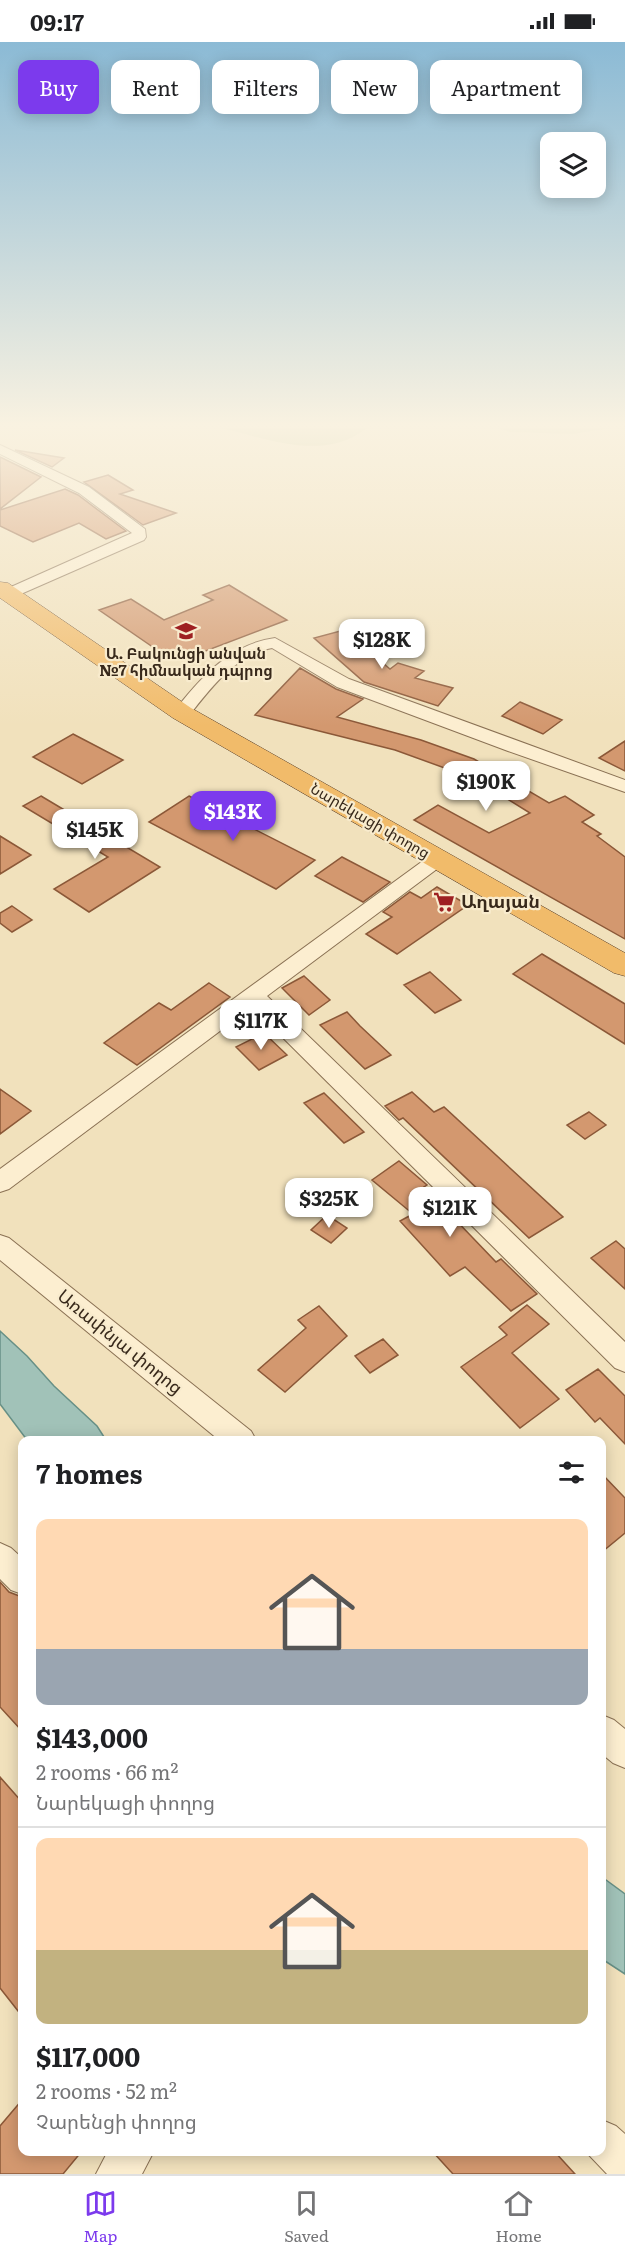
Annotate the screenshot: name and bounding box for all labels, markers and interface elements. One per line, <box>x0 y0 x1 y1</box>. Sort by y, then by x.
text: 09:17 <box>30 5 84 38</box>
chip: Buy <box>18 60 99 114</box>
chip: Rent <box>111 60 200 114</box>
chip: Filters <box>212 60 319 114</box>
chip: New <box>331 60 418 114</box>
chip: Apartment <box>430 60 582 114</box>
map controls <box>540 132 606 198</box>
button: layers <box>540 132 606 198</box>
school or university icon: Ա. Բակունցի անվան №7 հիմնական դպրոց <box>174 619 198 643</box>
pin: $128K <box>340 619 424 670</box>
text: $128K <box>353 623 411 653</box>
place label: Ա. Բակունցի անվան №7 հիմնական դպրոց <box>99 641 273 681</box>
pin: $190K <box>444 761 528 812</box>
text: $190K <box>456 765 516 795</box>
street label: Նարեկացի փողոց <box>307 776 435 863</box>
pin: $143K <box>191 791 275 842</box>
text: $143K <box>204 795 262 825</box>
pin: $145K <box>53 809 137 860</box>
text: $145K <box>66 813 124 843</box>
place label: Աղայան <box>461 887 540 914</box>
supermarket icon: Աղայան <box>432 890 456 914</box>
pin: $117K <box>219 1000 303 1051</box>
text: $117K <box>234 1004 288 1034</box>
pin: $325K <box>287 1178 371 1229</box>
text: $325K <box>299 1182 359 1212</box>
pin: $121K <box>408 1187 492 1238</box>
text: $121K <box>423 1191 477 1221</box>
street label: Առափնյա փողոց <box>52 1282 189 1400</box>
text: 7 homes <box>36 1453 142 1492</box>
icon: filters <box>555 1456 588 1489</box>
icon: home <box>258 1558 366 1666</box>
text: $143,000 <box>36 1717 148 1756</box>
text: 2 rooms · 66 m² <box>36 1756 178 1786</box>
text: Նարեկացի փողոց <box>36 1786 215 1816</box>
icon: home <box>258 1877 366 1985</box>
text: $117,000 <box>36 2036 140 2075</box>
text: 2 rooms · 52 m² <box>36 2075 177 2105</box>
text: Չարենցի փողոց <box>36 2105 197 2135</box>
tab: Map <box>83 2187 117 2247</box>
tab: Saved <box>284 2187 329 2247</box>
tab: Home <box>495 2187 542 2247</box>

